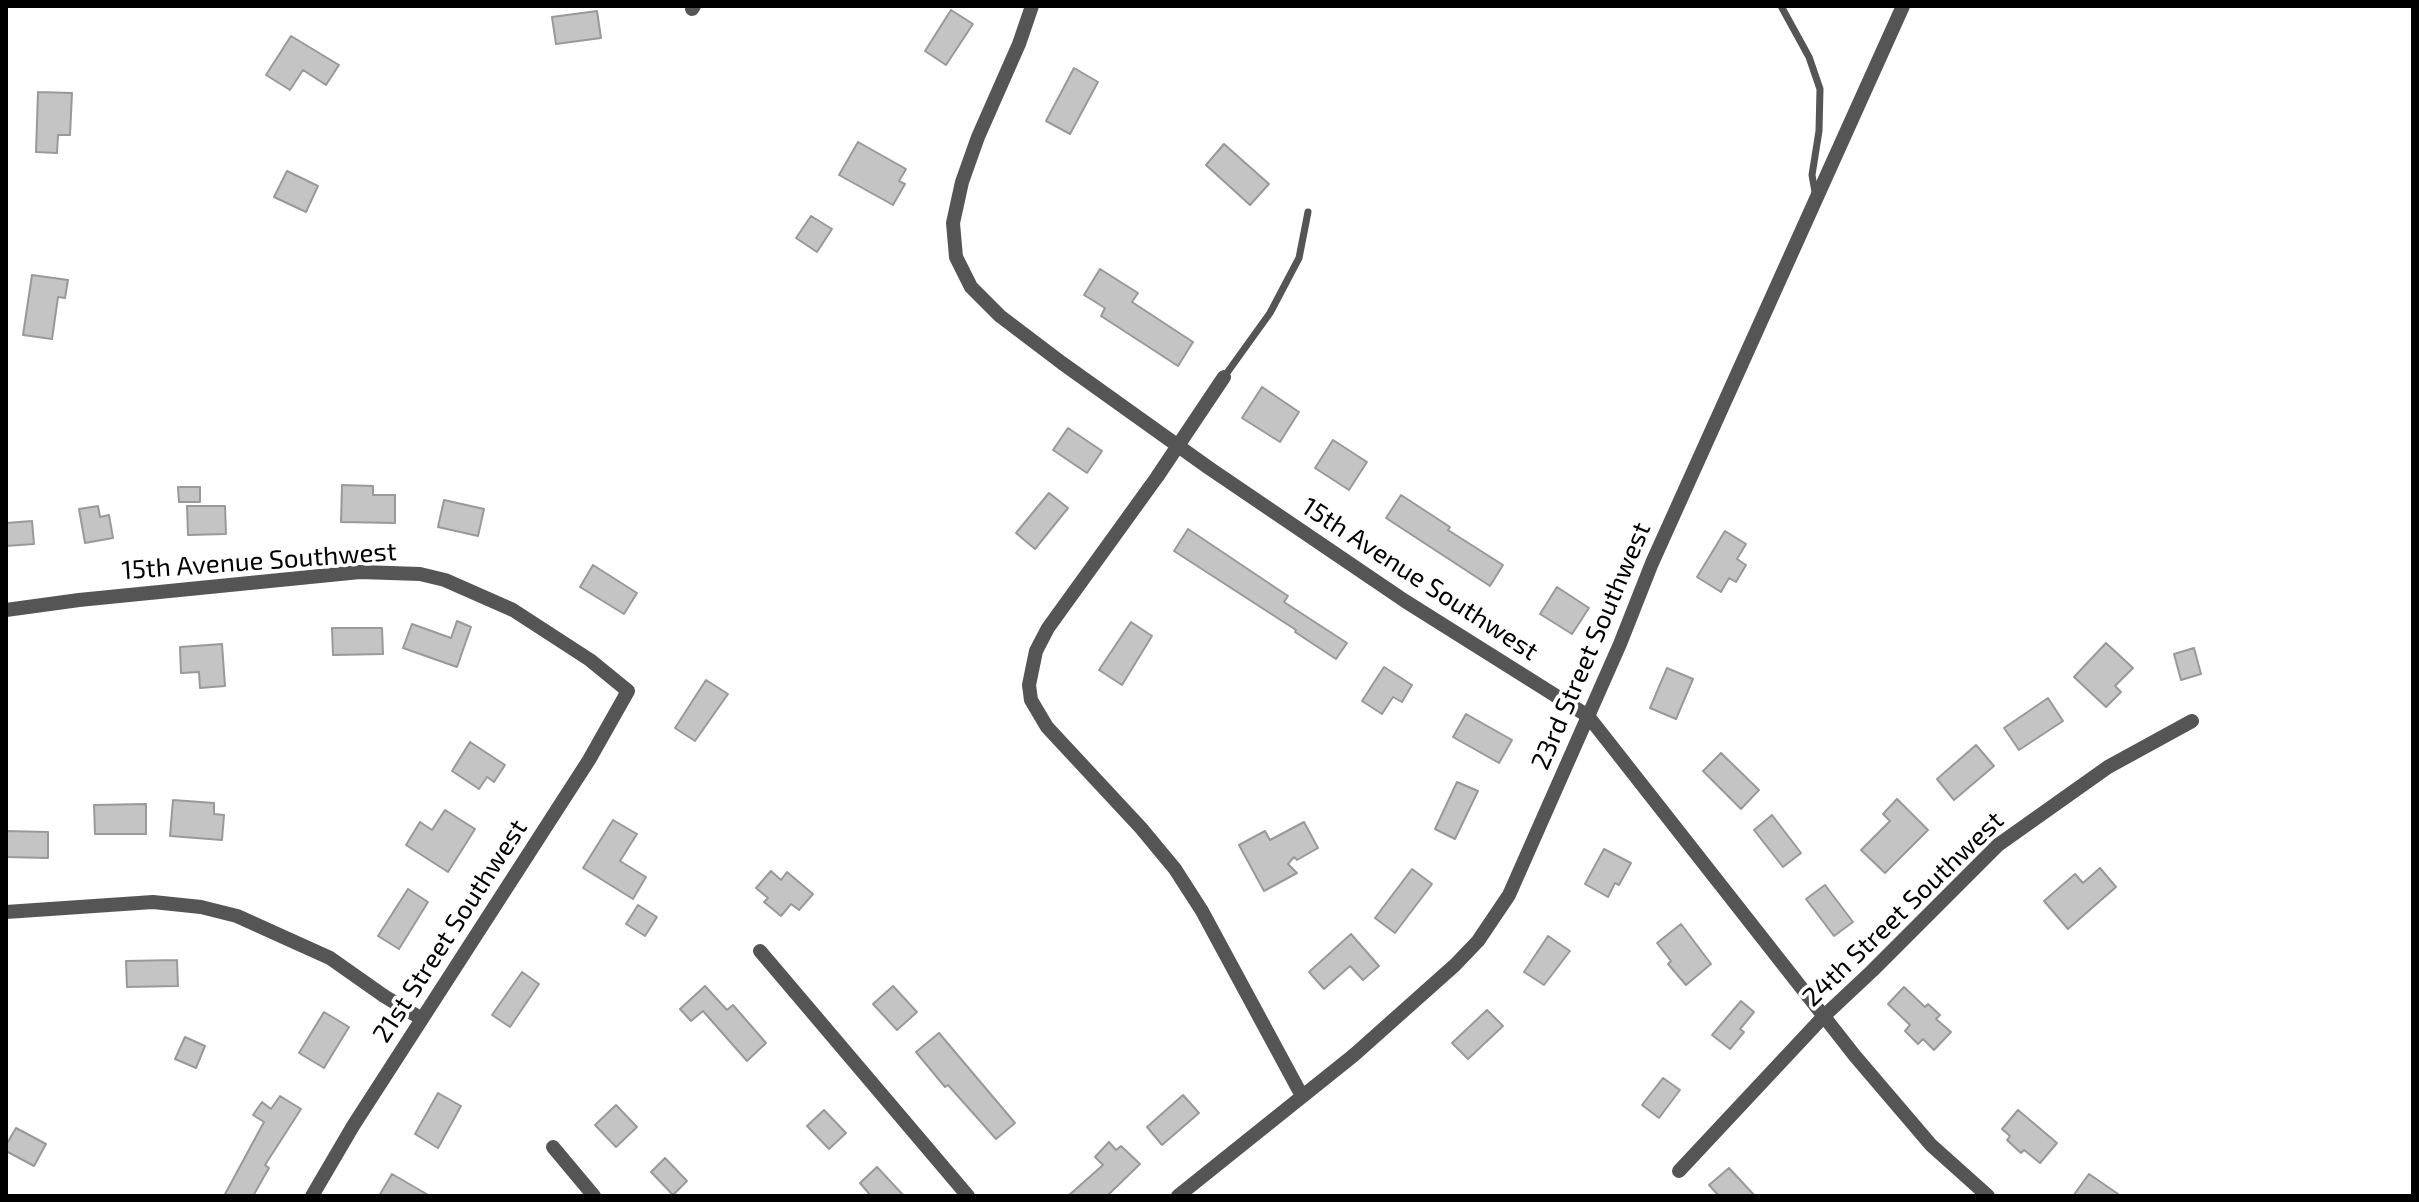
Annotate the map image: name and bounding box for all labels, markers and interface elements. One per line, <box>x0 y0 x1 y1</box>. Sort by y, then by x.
street label: 15th Avenue Southwest <box>1296 491 1544 667</box>
street label: 23rd Street Southwest <box>1525 518 1657 774</box>
street label: 15th Avenue Southwest <box>120 536 398 586</box>
street label: 24th Street Southwest <box>1796 805 2010 1013</box>
street label: 21st Street Southwest <box>366 814 534 1048</box>

